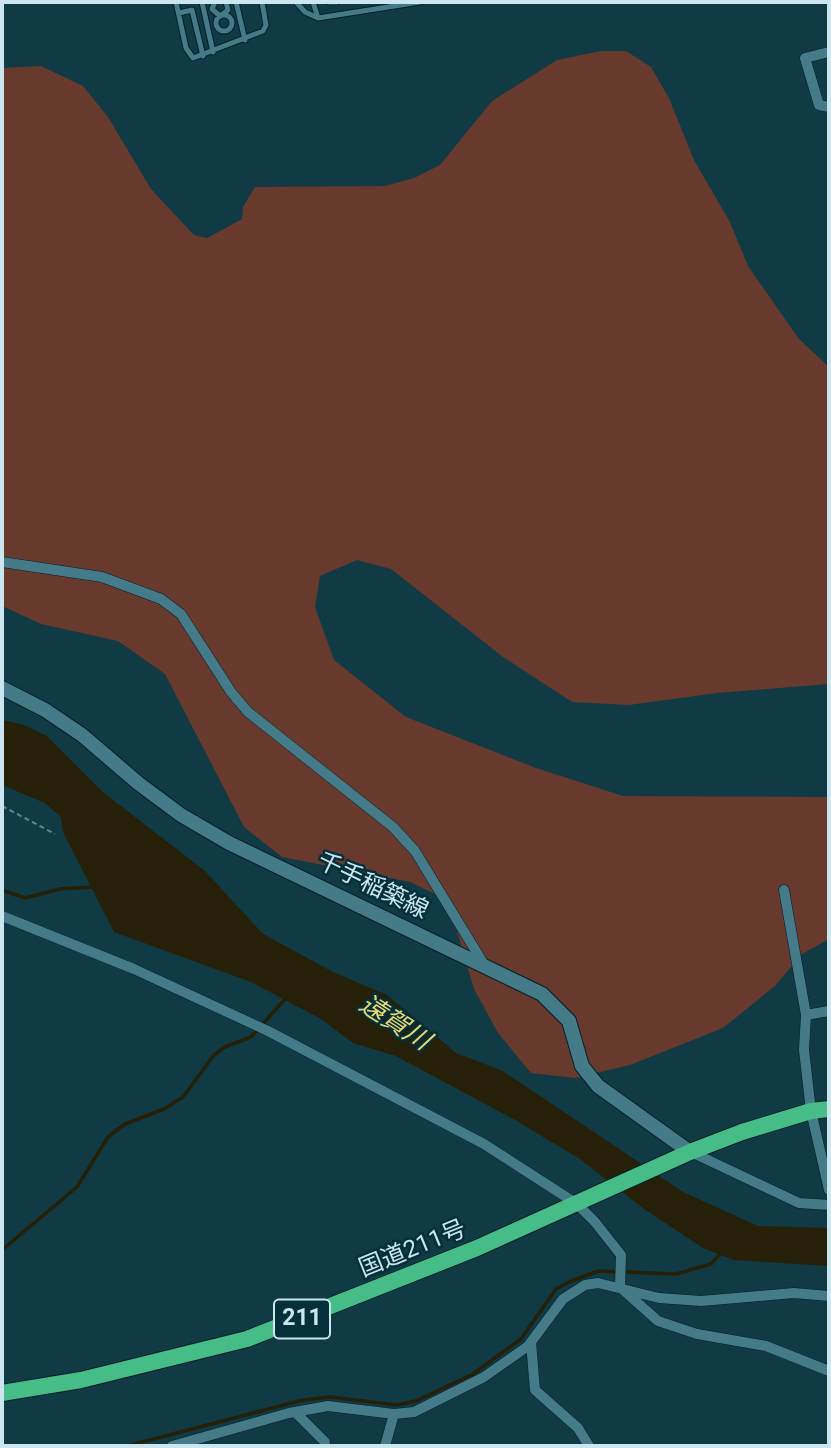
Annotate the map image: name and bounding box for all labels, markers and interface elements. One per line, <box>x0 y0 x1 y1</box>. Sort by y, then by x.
street label: 千手稲築線 <box>312 848 432 926</box>
water label: 遠賀川 <box>353 990 435 1058</box>
street label: 国道211号 <box>355 1216 471 1284</box>
road number: 211 <box>274 1300 330 1338</box>

